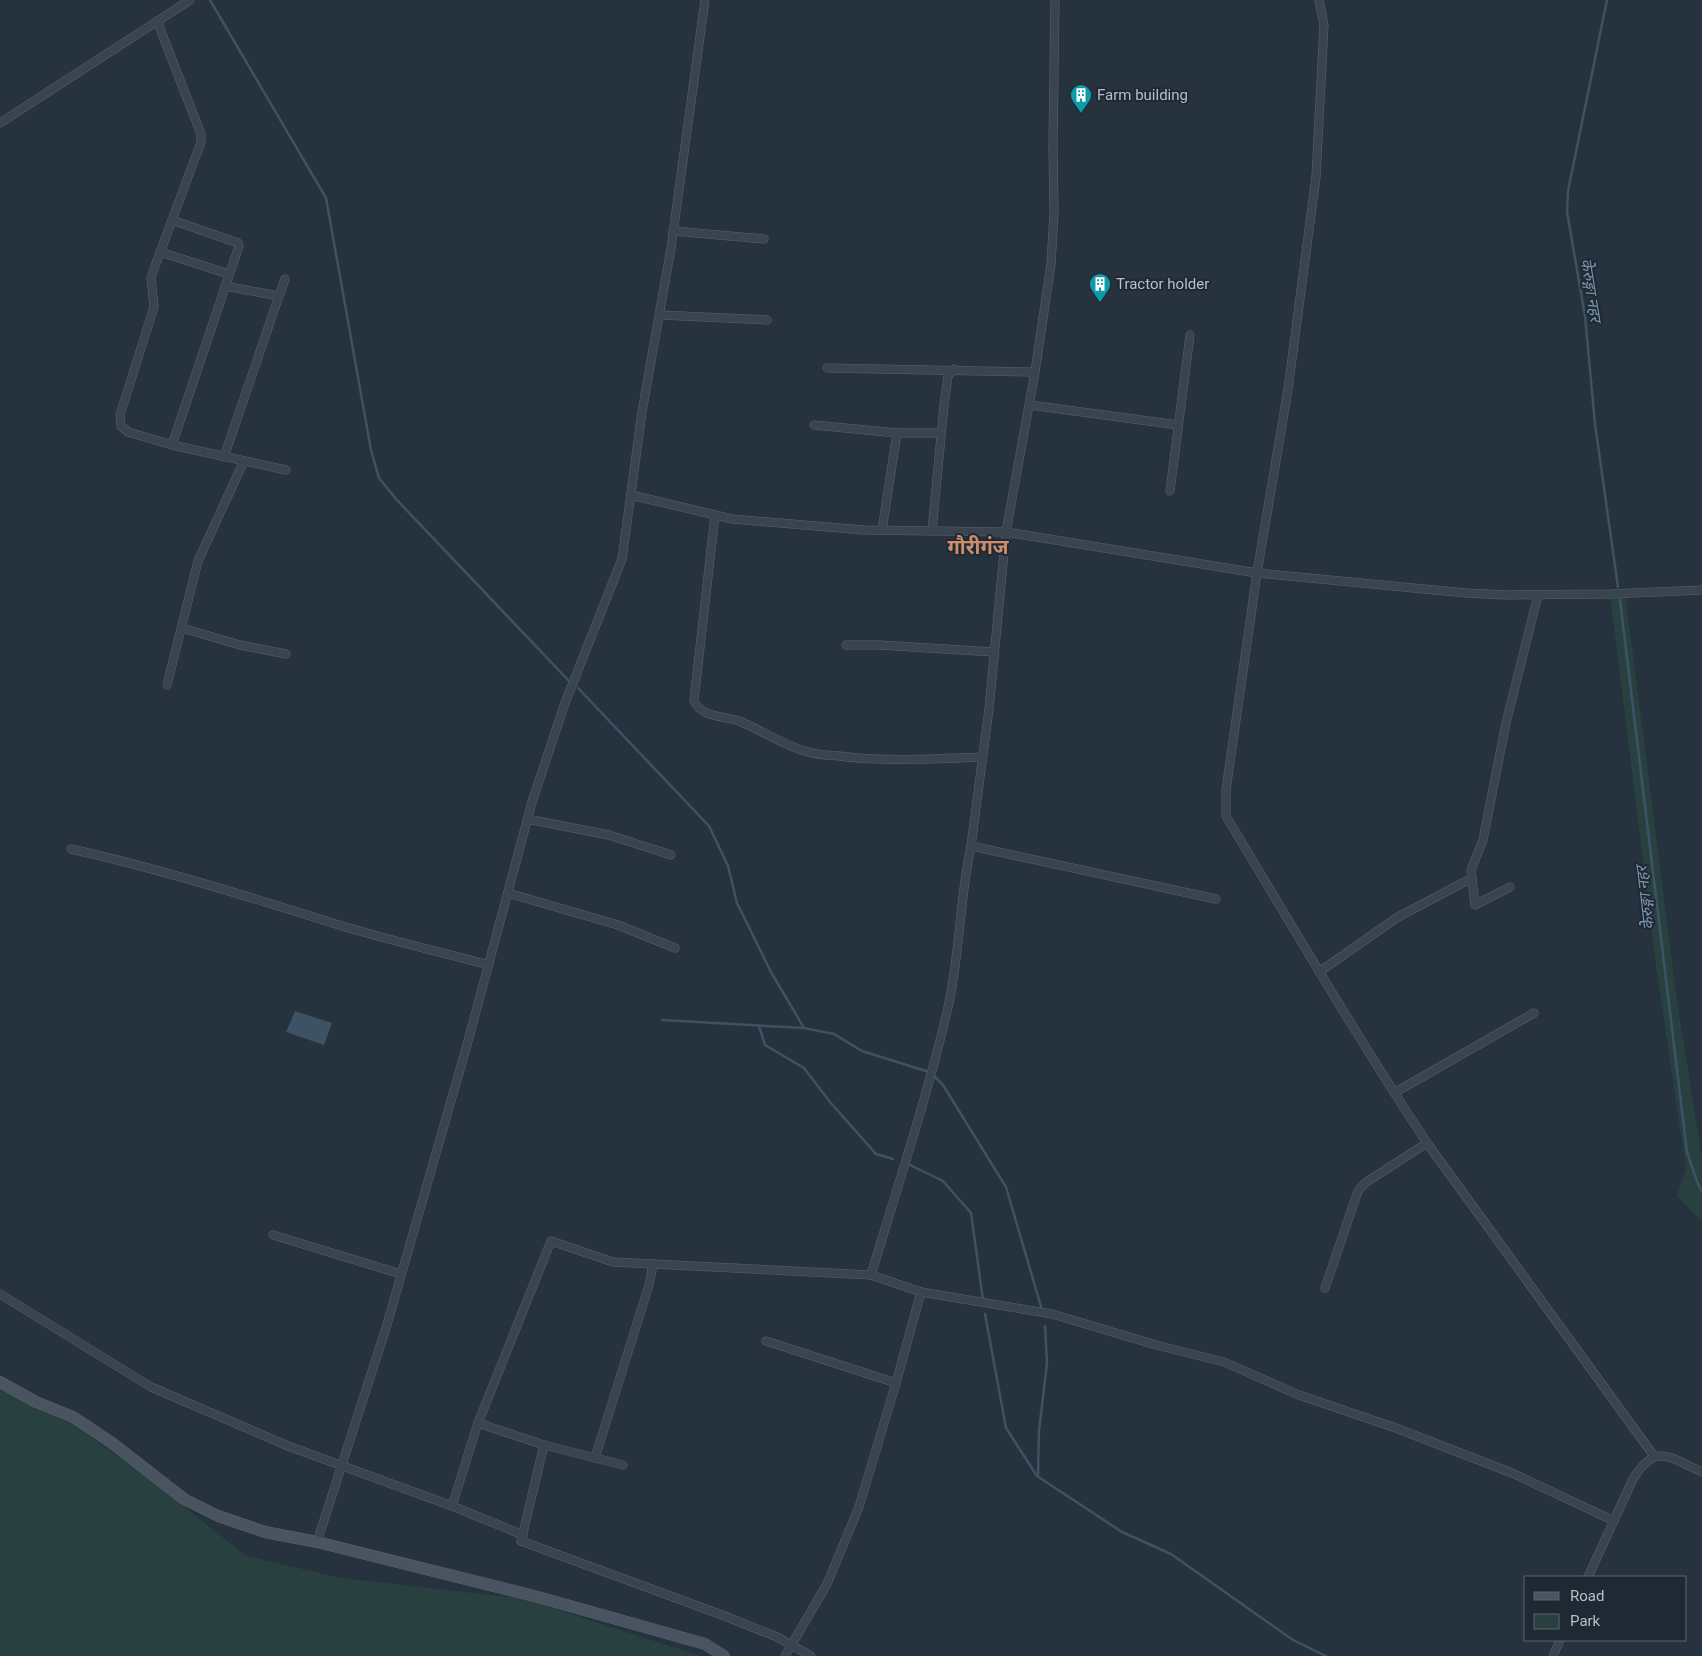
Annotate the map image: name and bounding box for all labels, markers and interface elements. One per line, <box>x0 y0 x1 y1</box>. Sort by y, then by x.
building icon: Farm building <box>1069 83 1093 114</box>
place label: Farm building <box>1097 86 1188 104</box>
water label: केेरुङ्गा नहर <box>1577 257 1606 326</box>
building icon: Tractor holder <box>1088 272 1112 303</box>
place label: Tractor holder <box>1116 275 1209 293</box>
district label: गौरीगंज <box>948 535 1010 559</box>
water label: केेरुङ्गा नहर <box>1631 862 1658 931</box>
legend <box>1524 1576 1687 1641</box>
text: Road <box>1570 1587 1604 1605</box>
text: Park <box>1570 1612 1601 1630</box>

